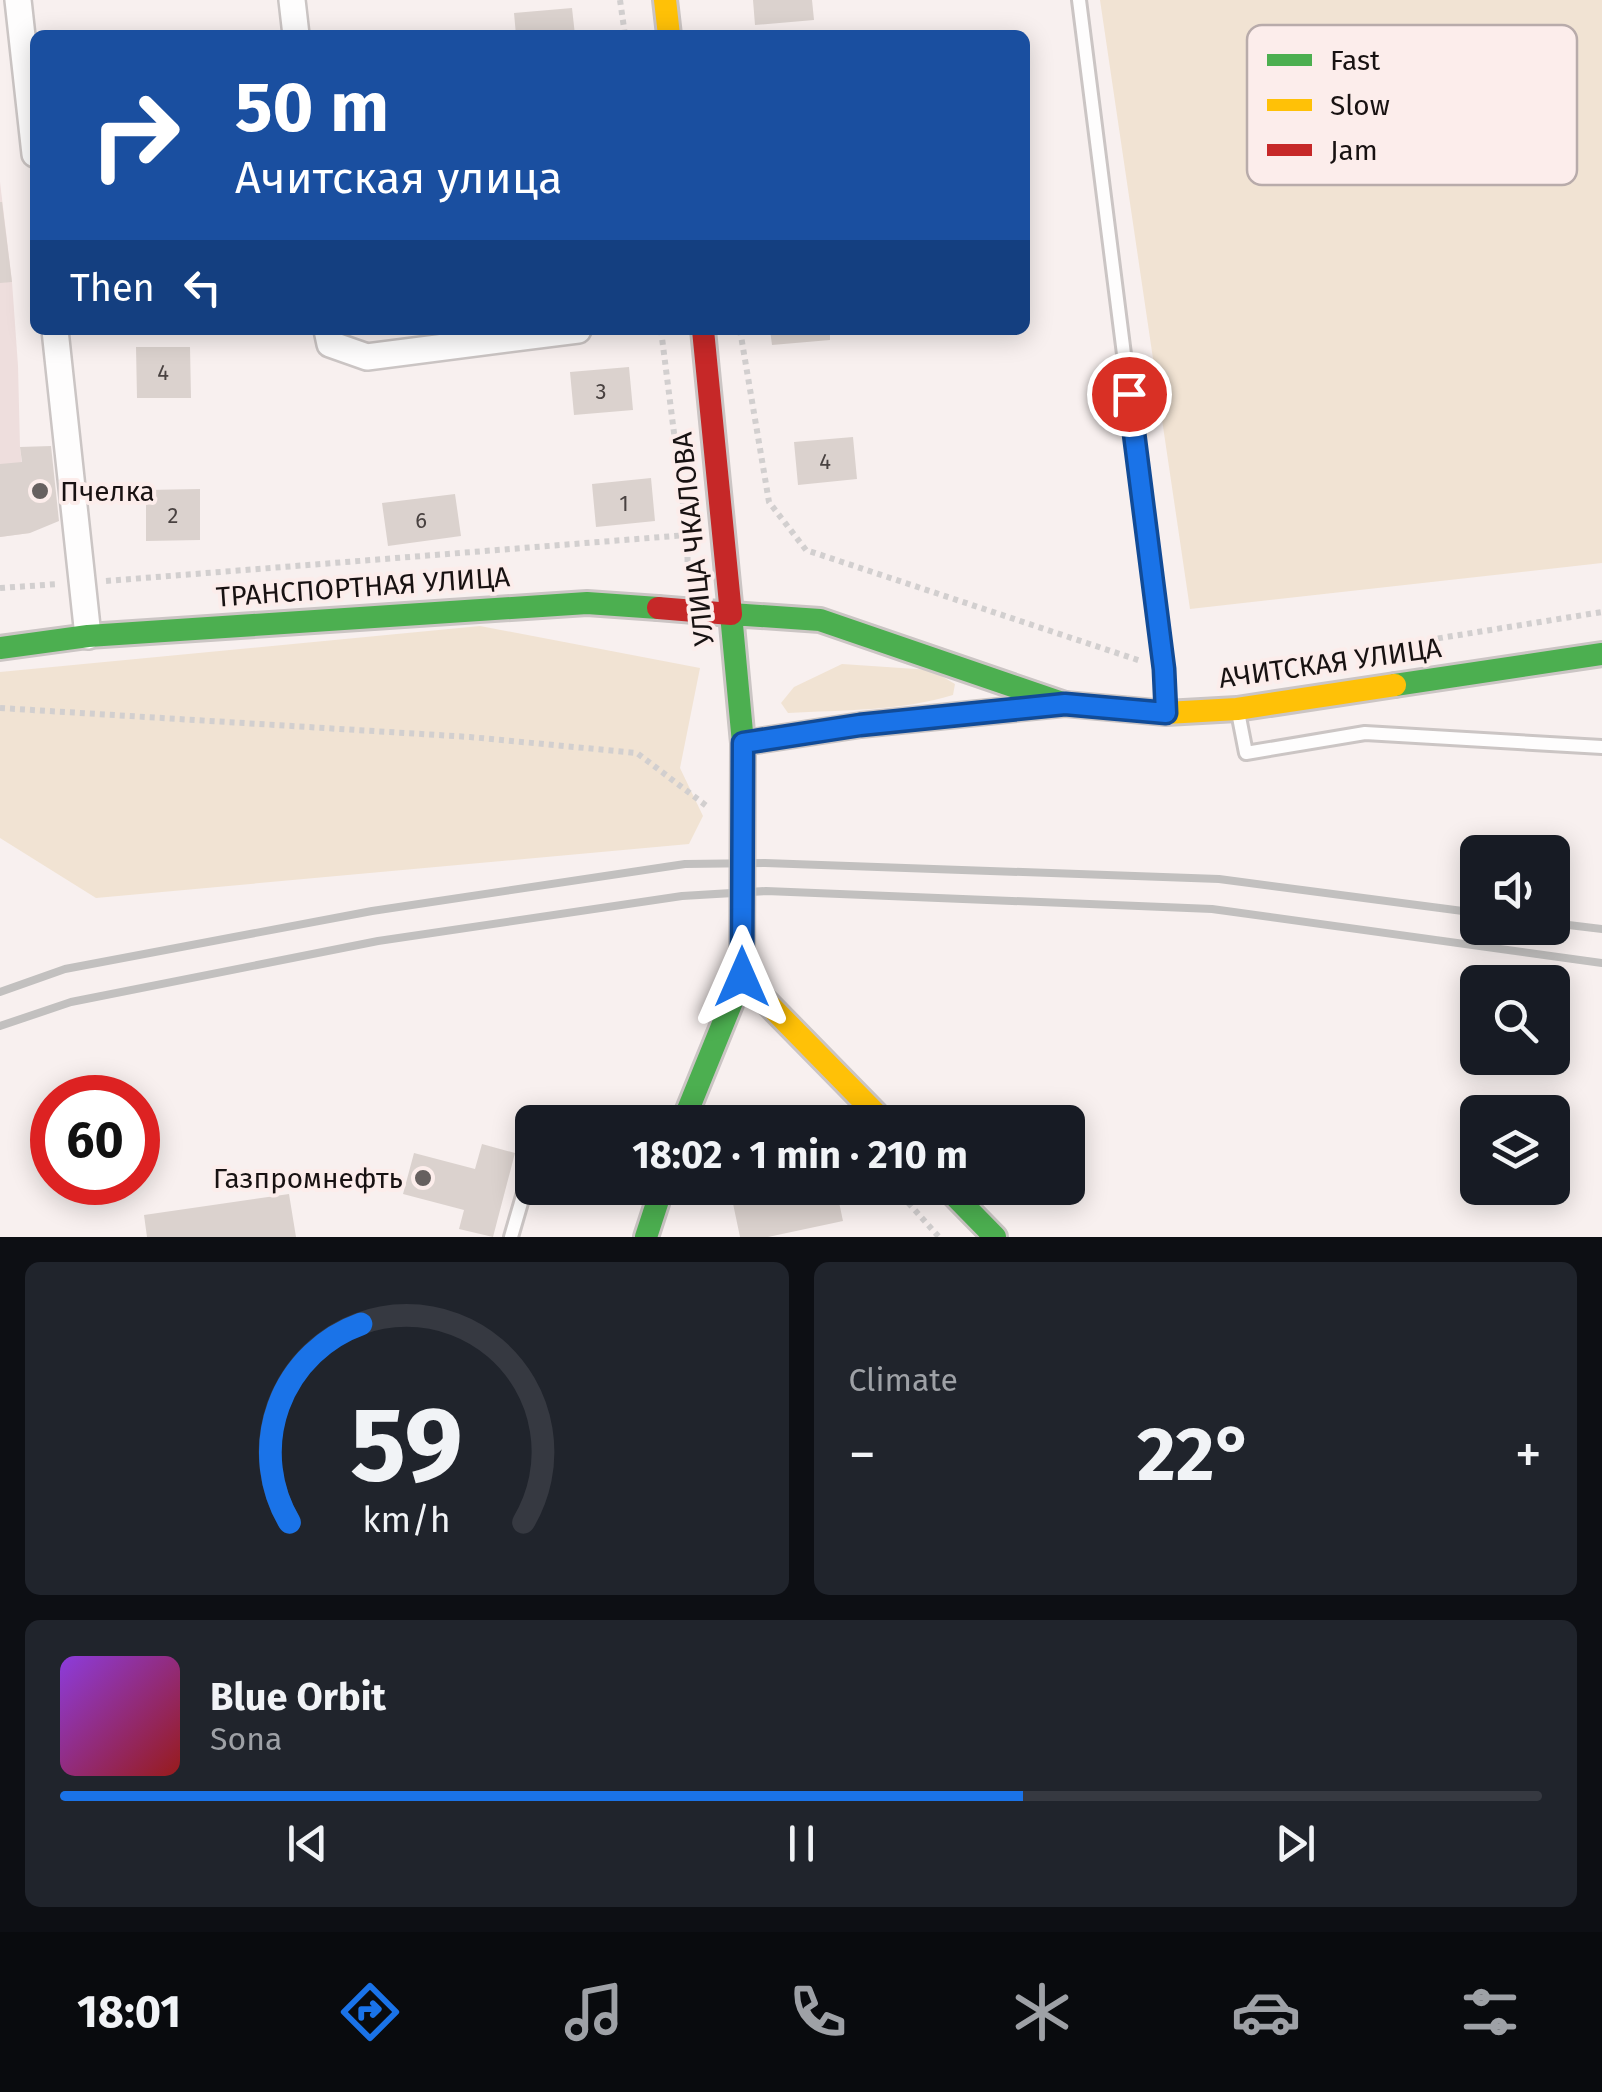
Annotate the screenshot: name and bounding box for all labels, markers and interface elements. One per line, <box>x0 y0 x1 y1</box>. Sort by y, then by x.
legend <box>1247 25 1577 185</box>
text: Fast <box>1330 44 1381 77</box>
text: 50 m <box>235 66 389 150</box>
icon: right <box>70 70 200 200</box>
text: Slow <box>1330 89 1390 122</box>
text: Jam <box>1330 134 1378 167</box>
text: Ачитская улица <box>235 151 563 205</box>
icon: left <box>175 260 230 315</box>
text: Then <box>70 265 155 311</box>
pin <box>1087 352 1172 437</box>
house number: 4 <box>157 359 169 386</box>
icon: arrive <box>1102 367 1157 422</box>
house number: 3 <box>596 378 606 405</box>
street label: УЛИЦА ЧКАЛОВА <box>665 431 721 647</box>
house number: 4 <box>819 448 831 475</box>
place label: Пчелка <box>60 475 155 508</box>
marker: Пчелка <box>29 480 51 502</box>
house number: 1 <box>619 490 629 517</box>
house number: 2 <box>168 502 178 529</box>
house number: 6 <box>415 507 427 534</box>
street label: ТРАНСПОРТНАЯ УЛИЦА <box>215 560 511 614</box>
street label: АЧИТСКАЯ УЛИЦА <box>1217 631 1443 695</box>
map controls <box>1460 835 1570 1205</box>
button: sound <box>1460 835 1570 945</box>
position arrow <box>690 925 794 1029</box>
button: search <box>1460 965 1570 1075</box>
speed limit sign: 60 <box>30 1075 160 1205</box>
button: layers <box>1460 1095 1570 1205</box>
text: 18:02 · 1 min · 210 m <box>632 1132 968 1178</box>
place label: Газпромнефть <box>213 1162 403 1195</box>
marker: Газпромнефть <box>412 1167 434 1189</box>
text: Climate <box>849 1361 958 1399</box>
text: 59 <box>351 1383 463 1508</box>
text: 22° <box>1137 1410 1254 1500</box>
text: − <box>849 1422 876 1488</box>
text: + <box>1515 1422 1542 1488</box>
text: km/h <box>363 1499 451 1541</box>
text: Blue Orbit <box>210 1674 386 1720</box>
text: Sona <box>210 1720 282 1758</box>
icon: previous <box>280 1816 335 1871</box>
icon: pause <box>774 1816 829 1871</box>
icon: next <box>1268 1816 1323 1871</box>
icon: directions <box>335 1977 405 2047</box>
icon: music <box>559 1977 629 2047</box>
icon: phone <box>783 1977 853 2047</box>
icon: climate <box>1007 1977 1077 2047</box>
icon: car <box>1231 1977 1301 2047</box>
icon: filters <box>1455 1977 1525 2047</box>
text: 18:01 <box>77 1985 181 2039</box>

